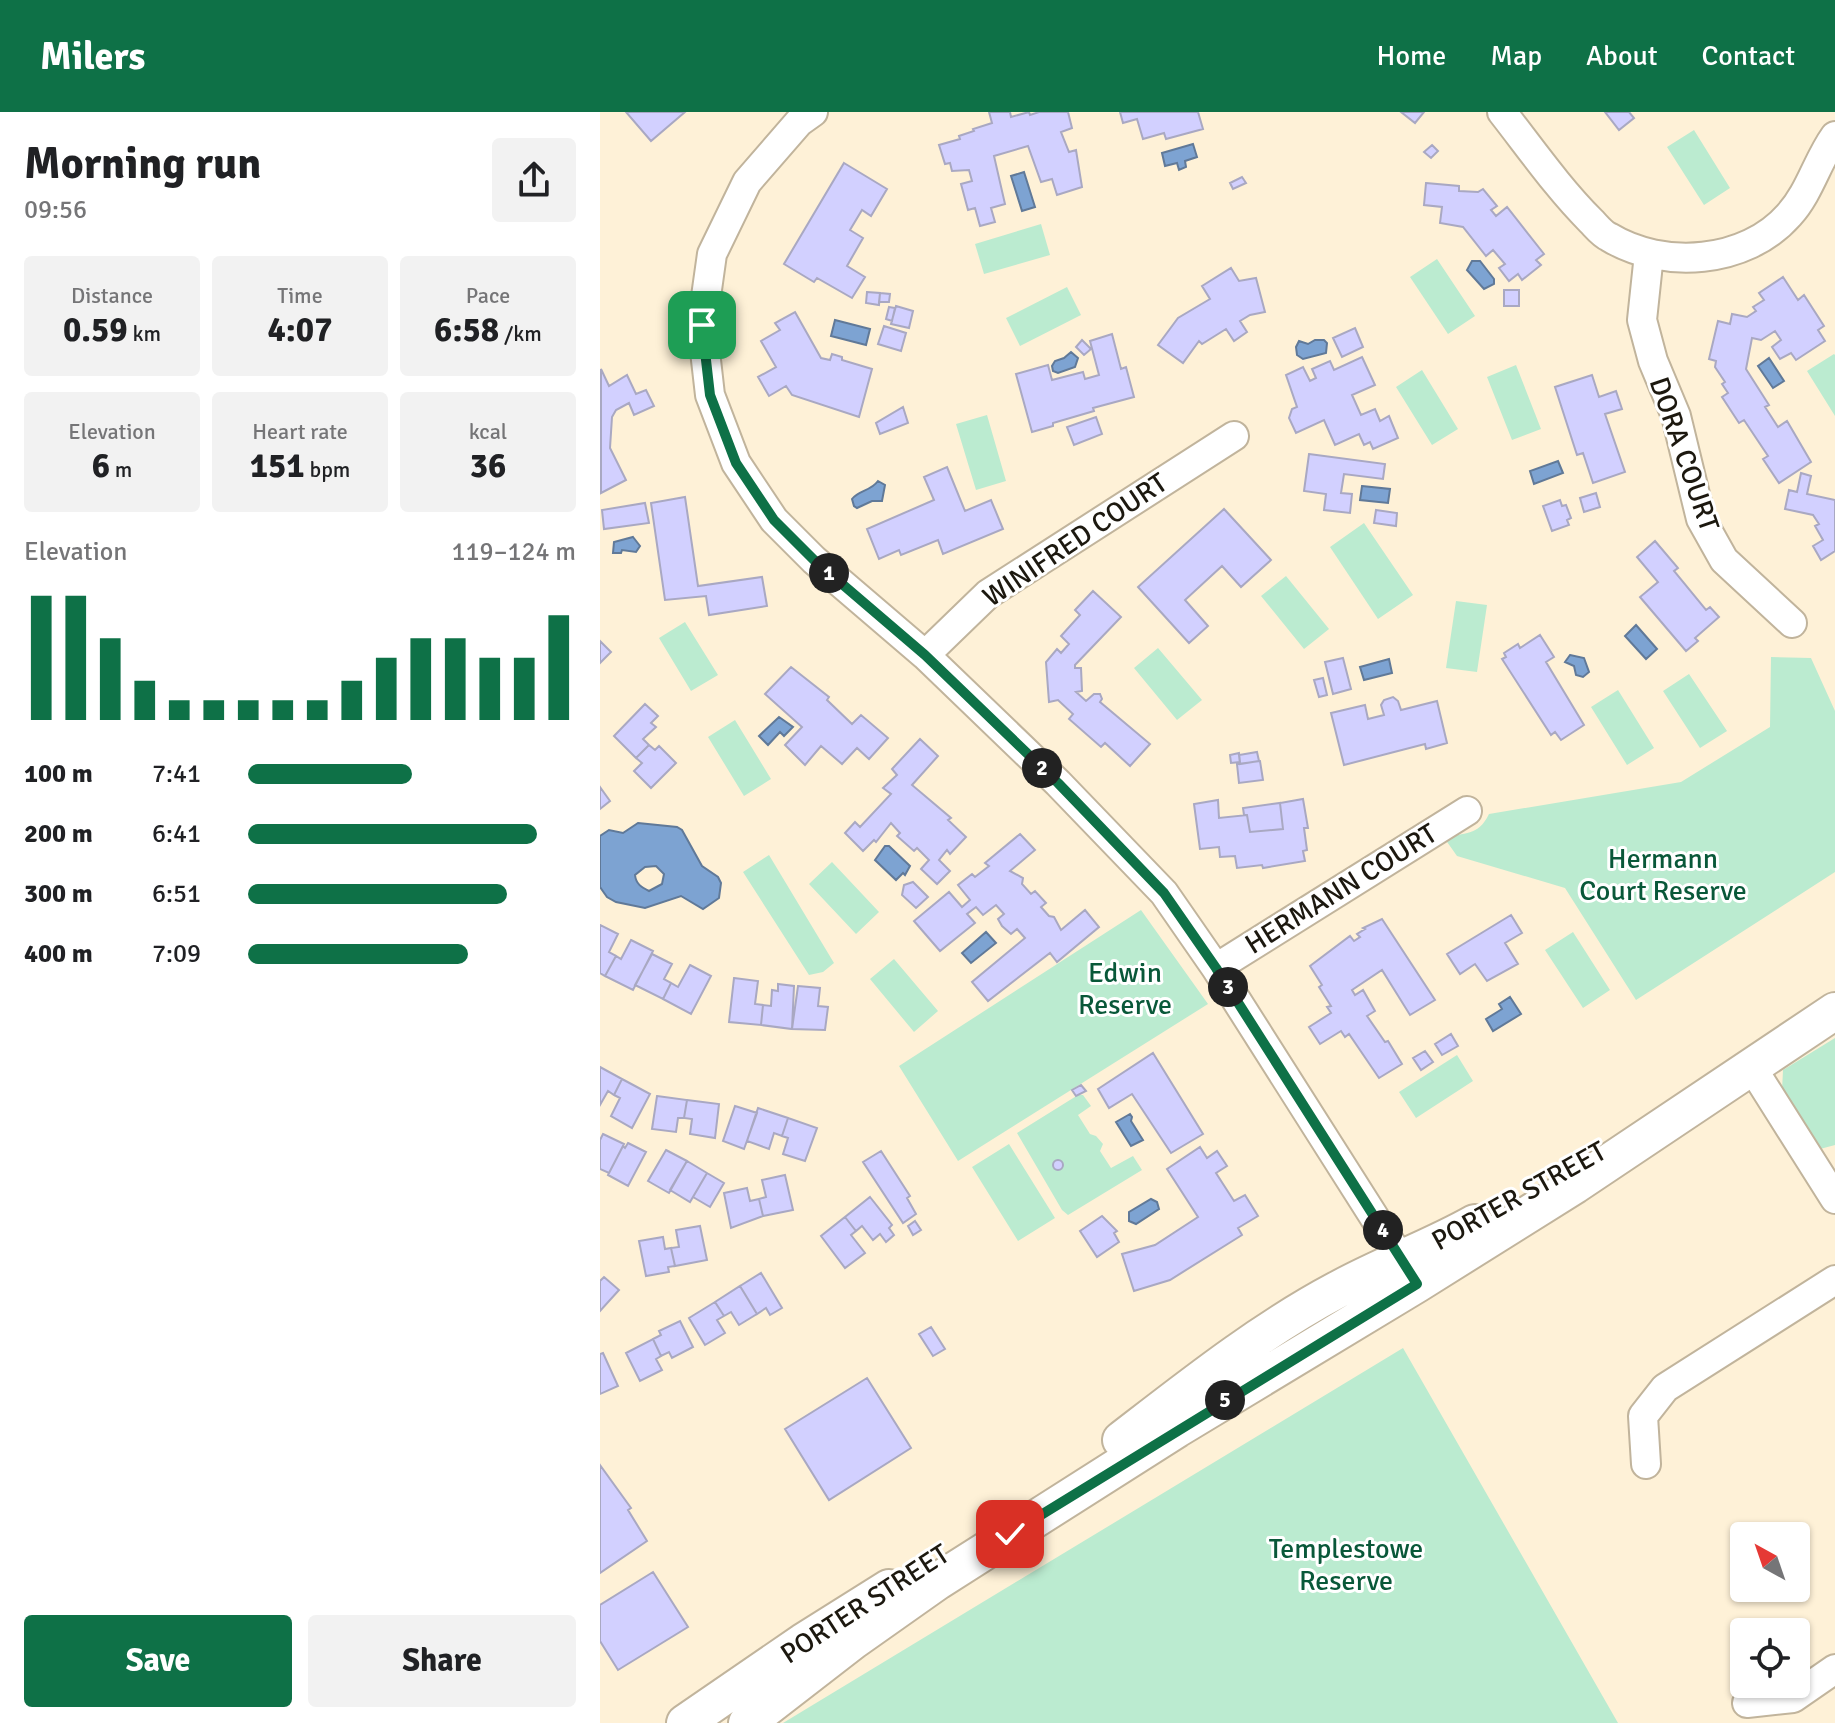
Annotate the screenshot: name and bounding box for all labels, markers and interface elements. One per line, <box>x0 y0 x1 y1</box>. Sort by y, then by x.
text: Milers <box>40 33 145 80</box>
text: Home <box>1377 39 1446 73</box>
text: Map <box>1490 39 1542 73</box>
text: About <box>1586 39 1658 73</box>
text: Contact <box>1702 39 1795 73</box>
text: Morning run <box>24 137 261 191</box>
button: share <box>492 138 576 222</box>
text: 09:56 <box>24 194 87 226</box>
text: Distance <box>71 282 153 309</box>
text: Time <box>277 282 323 309</box>
text: Pace <box>466 282 510 309</box>
pin <box>668 291 736 359</box>
icon: arrive <box>680 303 724 347</box>
text: 0.59 <box>63 309 128 351</box>
text: 4:07 <box>267 309 333 351</box>
text: 6:58 <box>434 309 499 351</box>
text: km <box>128 320 161 347</box>
text: /km <box>499 320 542 347</box>
street label: DORA COURT <box>1642 372 1726 536</box>
text: Elevation <box>68 418 156 445</box>
text: Heart rate <box>252 418 348 445</box>
text: kcal <box>469 418 507 445</box>
text: 6 <box>92 445 110 487</box>
text: 151 <box>250 445 305 487</box>
text: 36 <box>470 445 506 487</box>
text: m <box>110 456 132 483</box>
text: bpm <box>305 456 350 483</box>
street label: WINIFRED COURT <box>976 466 1174 614</box>
text: Elevation <box>24 536 128 568</box>
text: 119–124 m <box>452 536 576 568</box>
pin: 1 <box>809 553 849 593</box>
text: 1 <box>823 559 835 586</box>
pin: 2 <box>1022 748 1062 788</box>
text: 2 <box>1036 754 1048 781</box>
text: 100 m <box>24 758 93 790</box>
text: 7:41 <box>152 758 201 790</box>
street label: HERMANN COURT <box>1239 816 1443 962</box>
text: 200 m <box>24 818 93 850</box>
text: 6:41 <box>152 818 201 850</box>
park label: Hermann Court Reserve <box>1579 842 1747 908</box>
text: 300 m <box>24 878 93 910</box>
text: 6:51 <box>152 878 201 910</box>
text: 400 m <box>24 938 93 970</box>
text: 7:09 <box>152 938 201 970</box>
park label: Edwin Reserve <box>1078 956 1172 1022</box>
pin: 3 <box>1208 967 1248 1007</box>
text: 3 <box>1222 973 1234 1000</box>
street label: PORTER STREET <box>1426 1134 1612 1258</box>
pin: 4 <box>1363 1210 1403 1250</box>
text: 4 <box>1377 1216 1389 1243</box>
pin: 5 <box>1205 1380 1245 1420</box>
text: 5 <box>1219 1386 1231 1413</box>
pin <box>976 1500 1044 1568</box>
icon: check <box>988 1512 1032 1556</box>
north arrow <box>1730 1522 1810 1602</box>
map controls <box>1730 1522 1810 1698</box>
park label: Templestowe Reserve <box>1269 1532 1423 1598</box>
street label: PORTER STREET <box>774 1537 956 1671</box>
button: Save <box>24 1615 292 1707</box>
button: Share <box>308 1615 576 1707</box>
button: locate <box>1730 1618 1810 1698</box>

